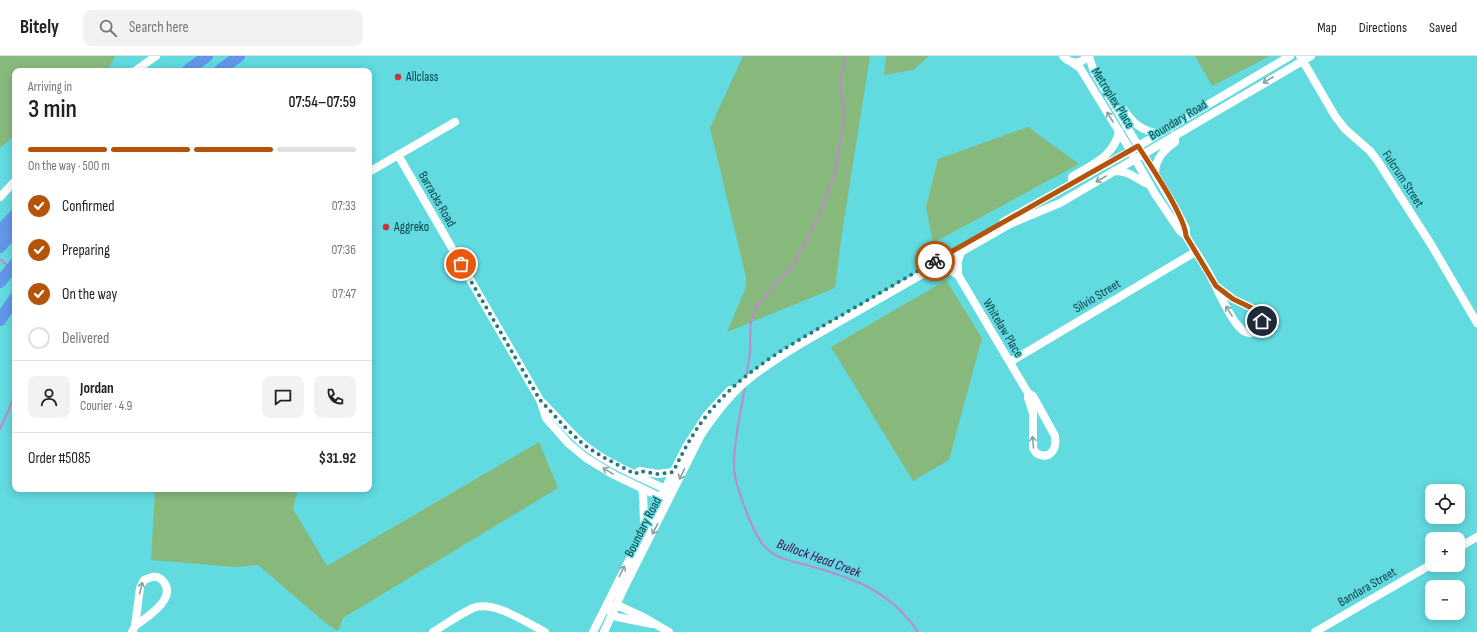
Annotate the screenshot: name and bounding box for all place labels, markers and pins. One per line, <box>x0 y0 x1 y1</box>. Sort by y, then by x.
place label: Allclass <box>405 69 439 85</box>
marker: Allclass <box>393 72 403 82</box>
place label: Aggreko <box>393 219 429 235</box>
marker: Aggreko <box>381 222 391 232</box>
pin <box>444 247 478 281</box>
pin <box>1245 304 1279 338</box>

